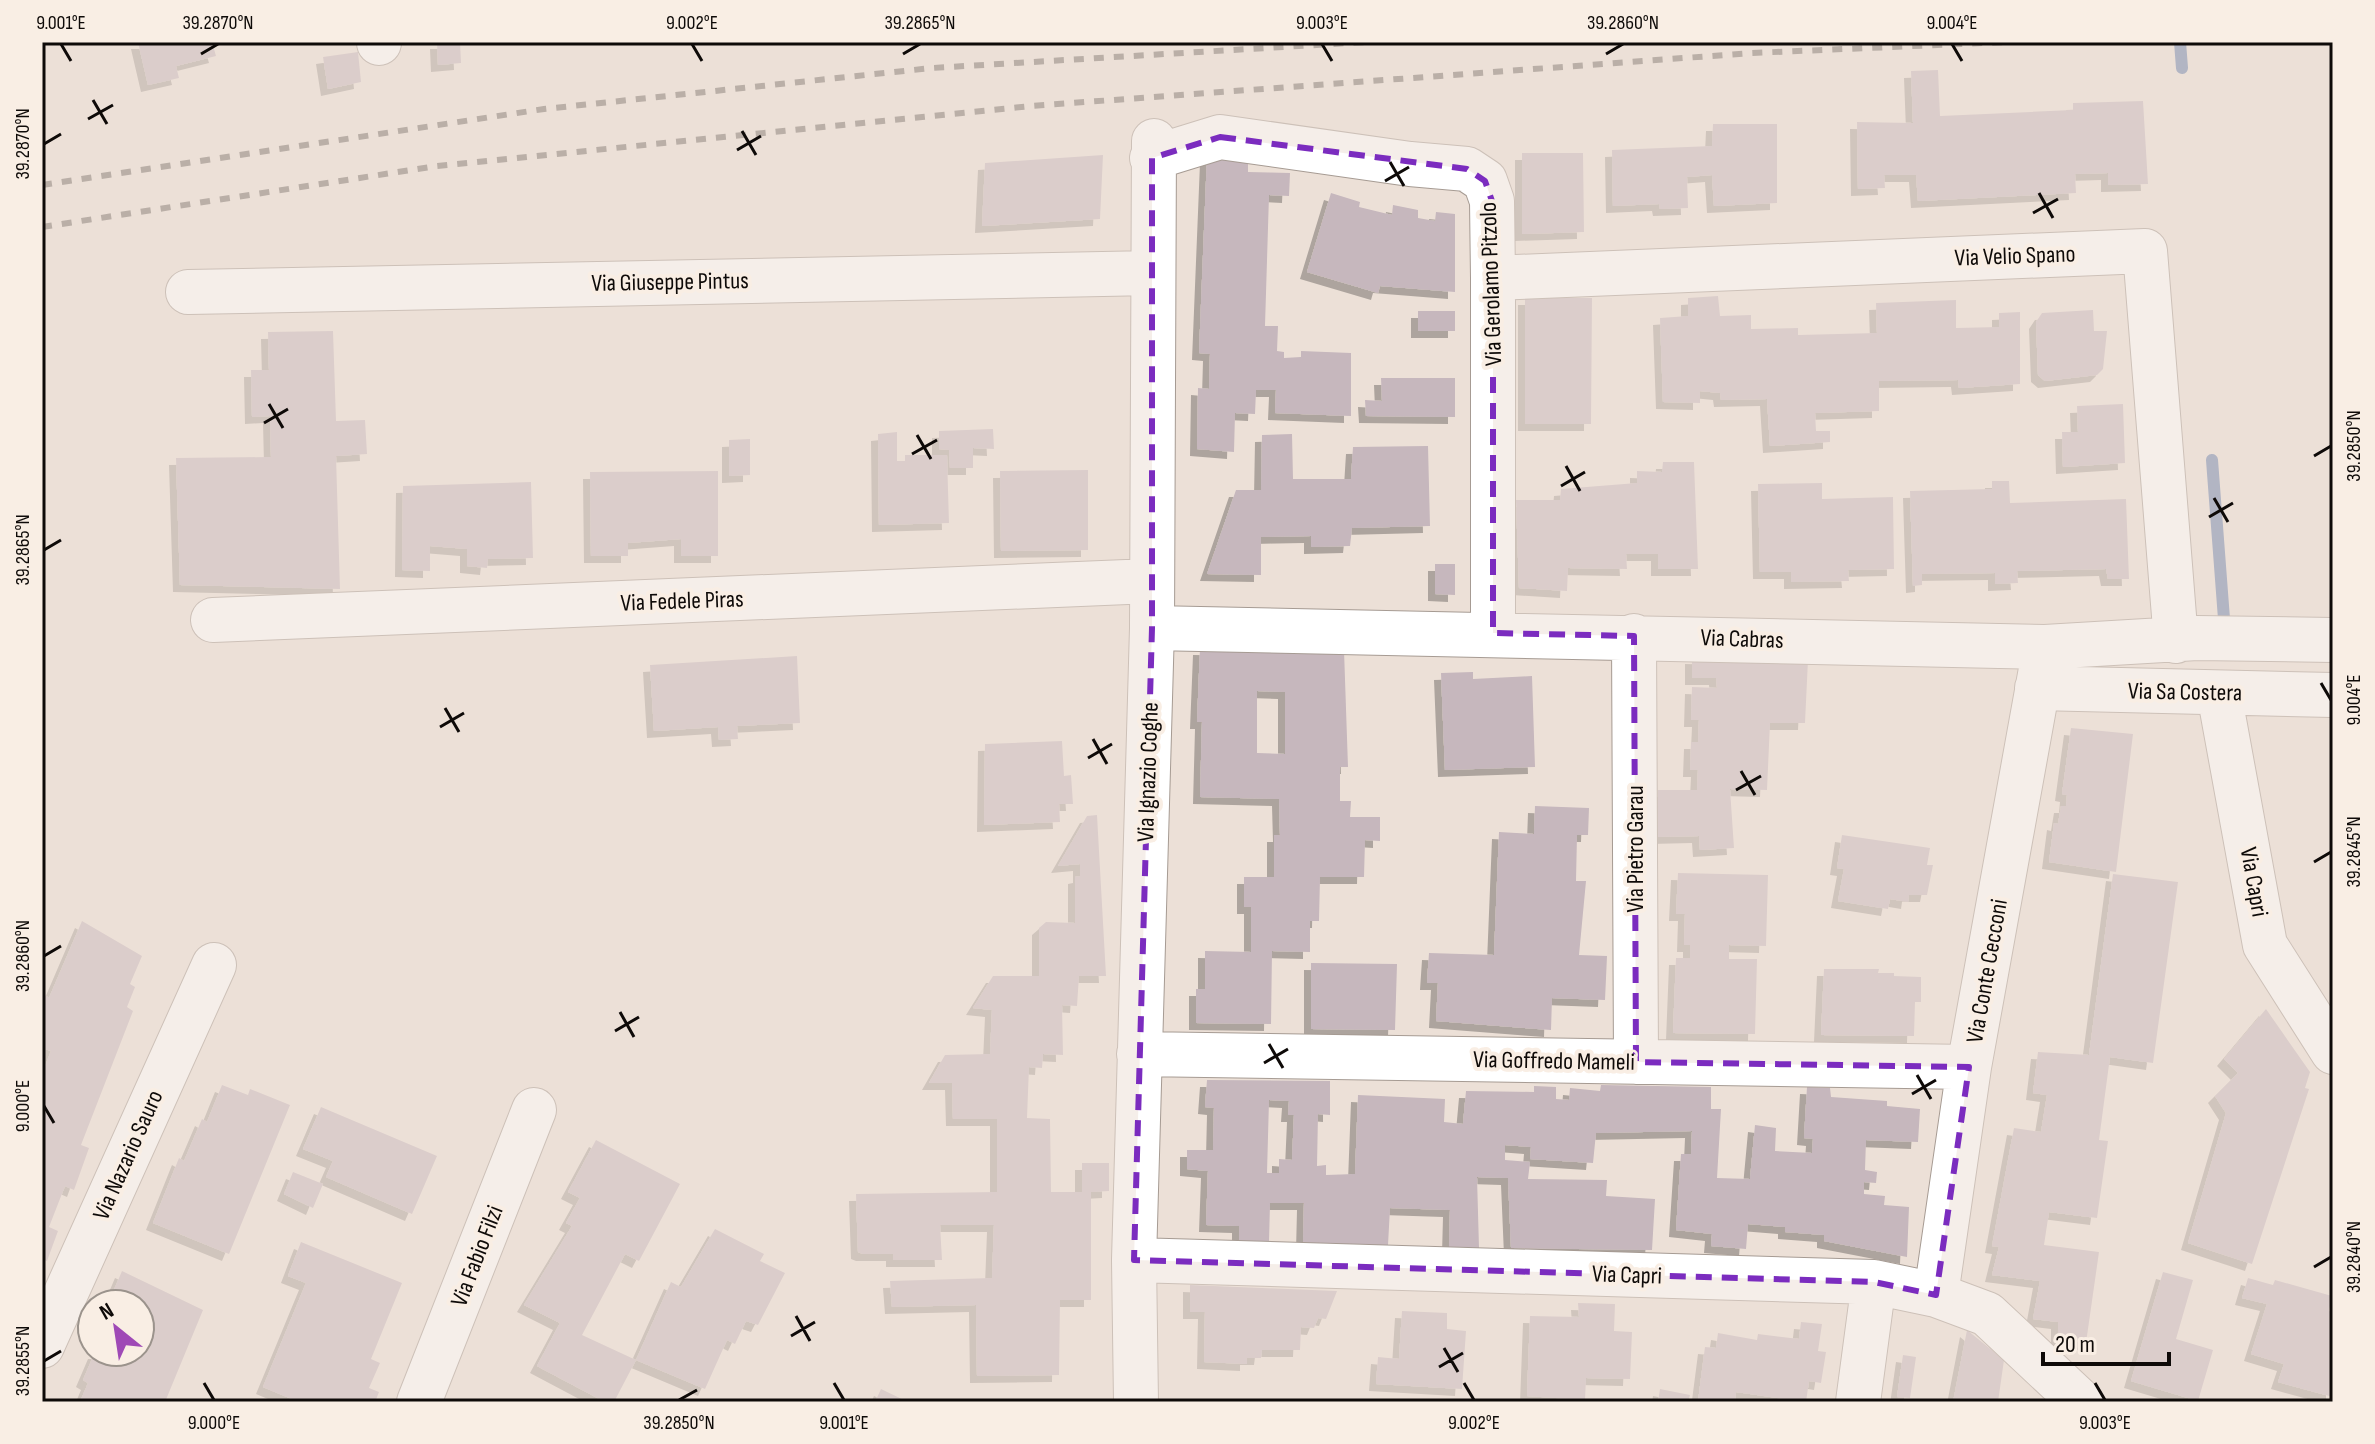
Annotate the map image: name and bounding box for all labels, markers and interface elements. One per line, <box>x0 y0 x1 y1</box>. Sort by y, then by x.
text: 9.001°E <box>36 11 86 35</box>
text: 39.2870°N <box>182 11 254 35</box>
text: 9.002°E <box>666 11 718 35</box>
text: 39.2865°N <box>884 11 956 35</box>
text: 9.003°E <box>1296 11 1348 35</box>
text: 39.2860°N <box>1587 11 1659 35</box>
text: 9.004°E <box>1926 11 1978 35</box>
text: 39.2870°N <box>11 108 35 180</box>
street label: Via Gerolamo Pitzolo <box>1474 201 1508 367</box>
street label: Via Velio Spano <box>1954 239 2076 273</box>
street label: Via Giuseppe Pintus <box>591 266 749 298</box>
text: 39.2850°N <box>2342 410 2366 482</box>
text: 39.2865°N <box>11 514 35 586</box>
street label: Via Fedele Piras <box>620 584 744 618</box>
street label: Via Cabras <box>1700 623 1784 655</box>
text: 9.004°E <box>2342 674 2366 726</box>
street label: Via Sa Costera <box>2128 677 2242 707</box>
street label: Via Ignazio Coghe <box>1131 702 1165 842</box>
street label: Via Pietro Garau <box>1621 786 1650 912</box>
text: 39.2845°N <box>2342 816 2366 888</box>
street label: Via Capri <box>2234 845 2274 919</box>
street label: Via Conte Cecconi <box>1960 897 2014 1045</box>
text: 39.2860°N <box>11 920 35 992</box>
street label: Via Goffredo Mameli <box>1473 1045 1635 1077</box>
text: 9.000°E <box>11 1080 35 1132</box>
street label: Via Nazario Sauro <box>87 1086 169 1224</box>
street label: Via Fabio Filzi <box>444 1201 510 1311</box>
text: 39.2840°N <box>2342 1221 2366 1293</box>
street label: Via Capri <box>1591 1259 1663 1291</box>
north arrow <box>76 1288 156 1368</box>
text: N <box>95 1297 119 1327</box>
scale bar <box>2043 1316 2169 1366</box>
text: 39.2855°N <box>11 1326 35 1396</box>
text: 20 m <box>2055 1330 2095 1359</box>
text: 9.000°E <box>188 1411 240 1435</box>
text: 39.2850°N <box>643 1411 715 1435</box>
text: 9.001°E <box>819 1411 869 1435</box>
text: 9.002°E <box>1448 1411 1500 1435</box>
text: 9.003°E <box>2079 1411 2131 1435</box>

